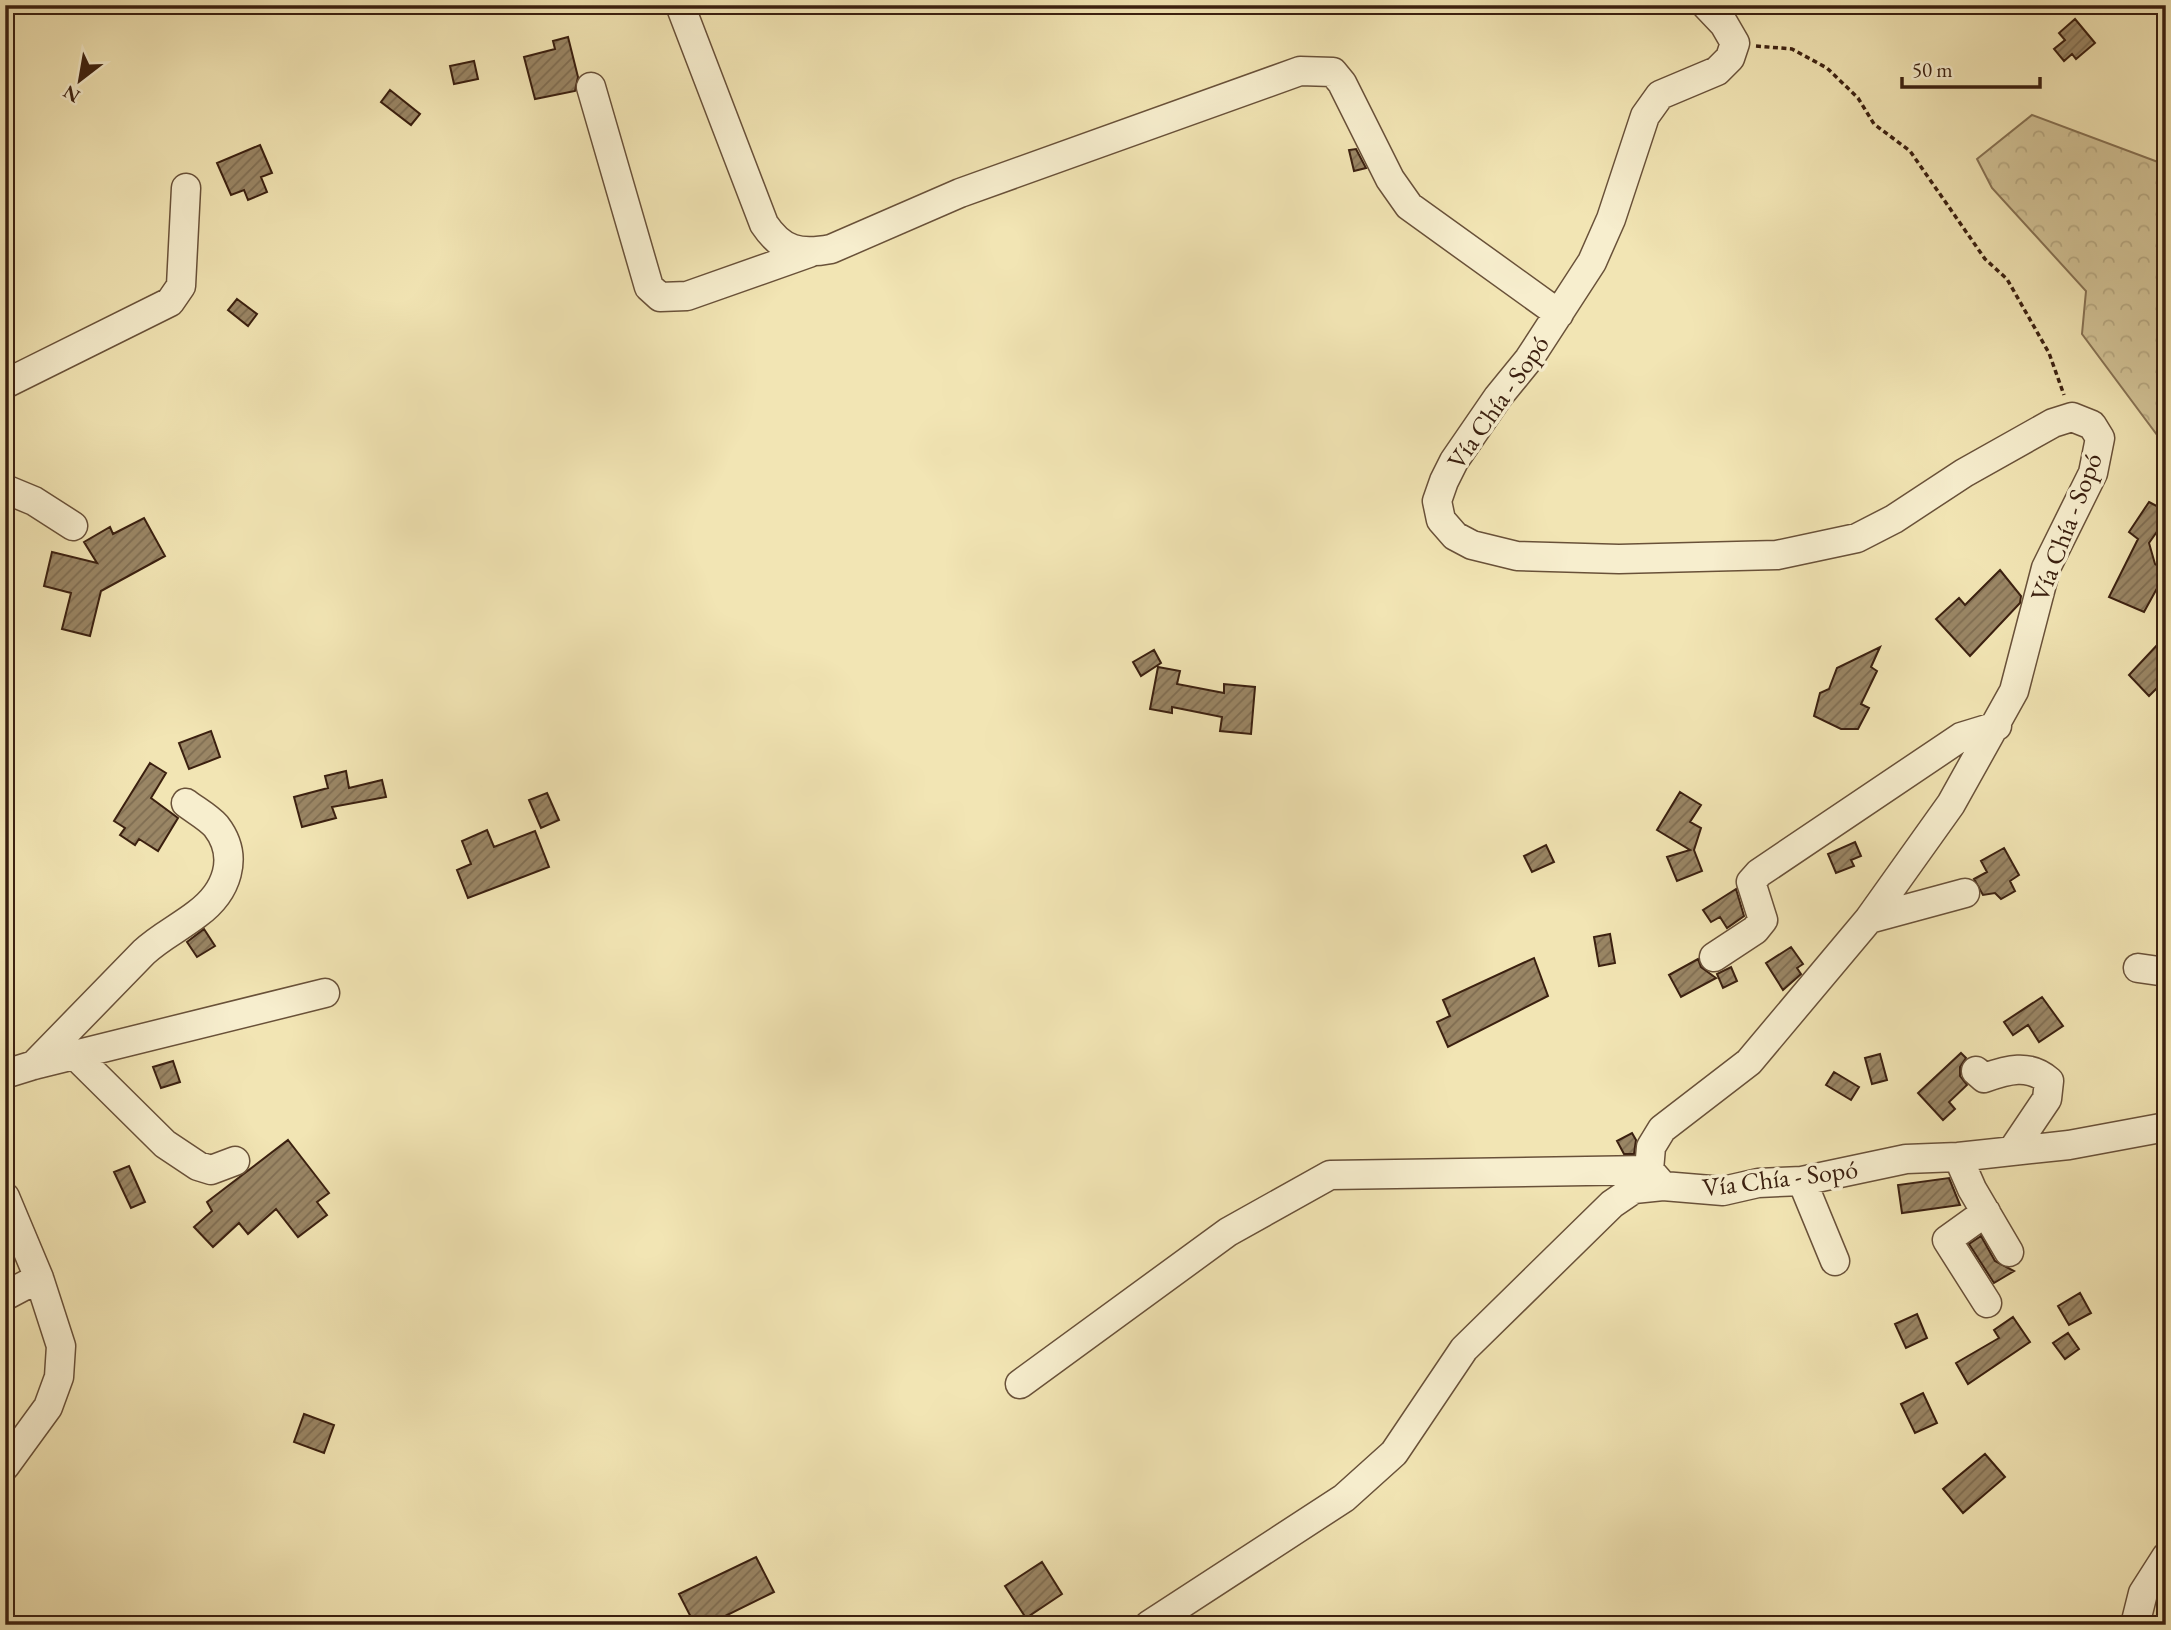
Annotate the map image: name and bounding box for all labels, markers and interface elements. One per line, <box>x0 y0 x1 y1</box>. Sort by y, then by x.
north arrow <box>46 46 116 116</box>
scale bar <box>1902 46 2040 90</box>
text: 50 m <box>1912 56 1953 83</box>
text: N <box>58 79 85 109</box>
street label: Vía Chía - Sopó <box>1439 328 1557 476</box>
street label: Vía Chía - Sopó <box>2022 448 2110 606</box>
street label: Vía Chía - Sopó <box>1700 1152 1860 1204</box>

